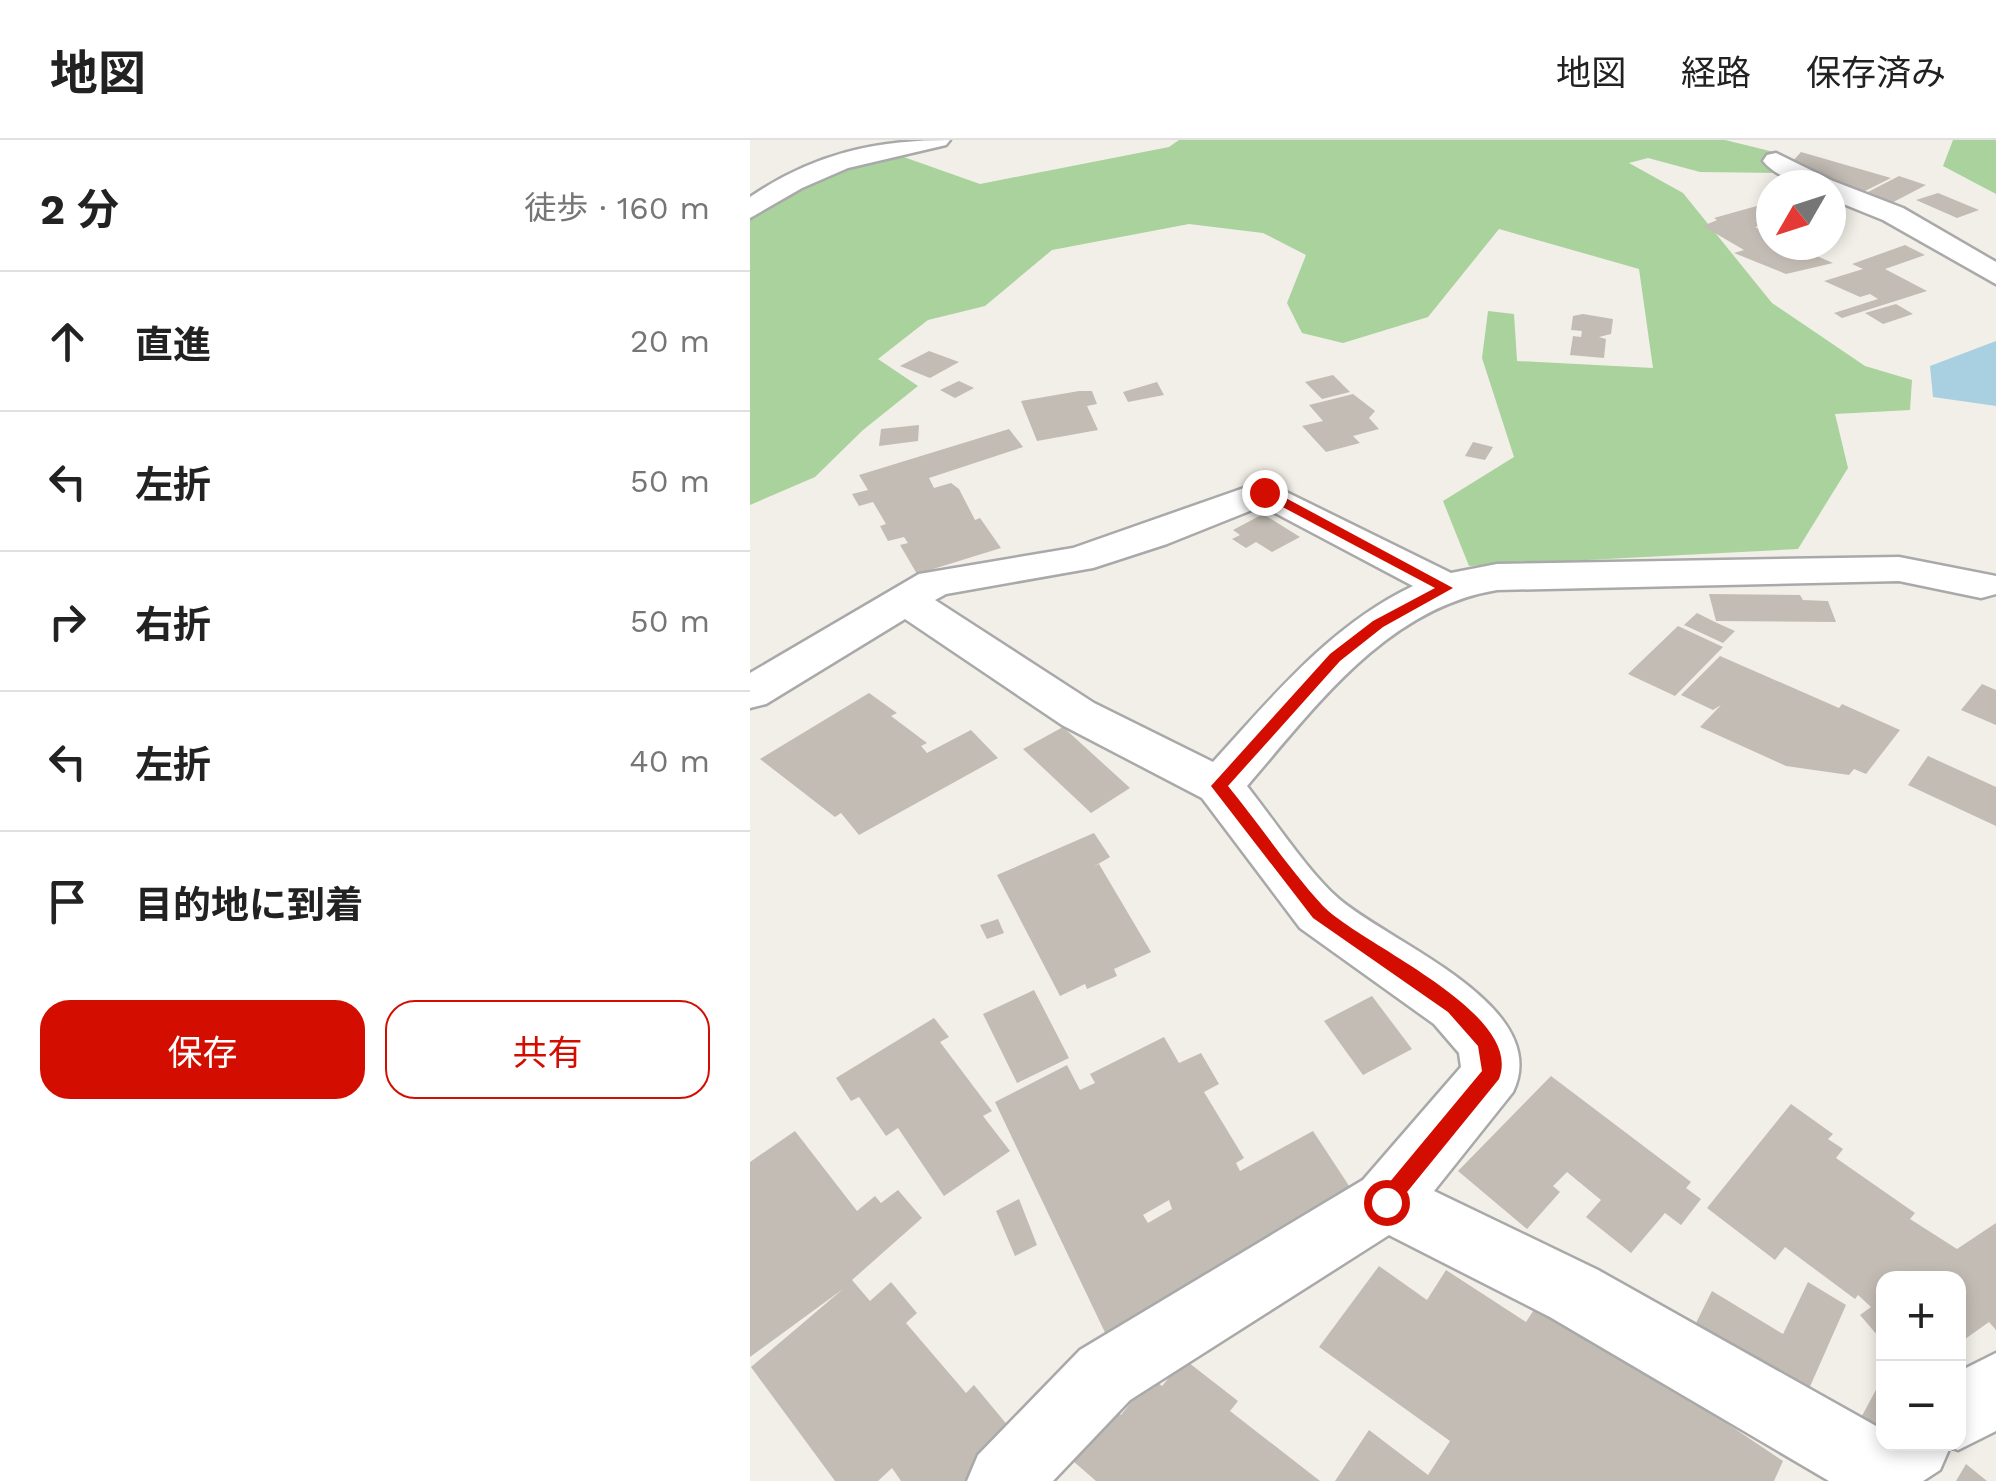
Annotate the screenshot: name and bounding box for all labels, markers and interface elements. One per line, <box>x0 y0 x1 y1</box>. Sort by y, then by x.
text: 地図 <box>50 45 146 102</box>
text: 地図 <box>1556 52 1626 94</box>
text: 経路 <box>1681 52 1751 94</box>
text: 保存済み <box>1806 52 1946 94</box>
north arrow <box>1756 170 1846 260</box>
text: 2 分 <box>40 185 119 234</box>
text: 徒歩 · 160 m <box>524 189 710 227</box>
icon: ahead <box>40 314 95 369</box>
text: 20 m <box>630 322 710 360</box>
text: 直進 <box>135 323 211 367</box>
icon: left <box>40 454 95 509</box>
text: 50 m <box>630 462 710 500</box>
text: 左折 <box>135 463 211 507</box>
route end <box>1242 470 1288 516</box>
icon: right <box>40 594 95 649</box>
text: 50 m <box>630 602 710 640</box>
text: 右折 <box>135 603 211 647</box>
icon: left <box>40 734 95 789</box>
text: 40 m <box>629 742 710 780</box>
text: 左折 <box>135 743 211 787</box>
icon: arrive <box>40 874 95 929</box>
text: 目的地に到着 <box>135 883 363 927</box>
button: 保存 <box>40 1000 365 1099</box>
button: 共有 <box>385 1000 710 1099</box>
route start <box>1364 1180 1410 1226</box>
map controls <box>1876 1271 1966 1451</box>
button: + <box>1876 1271 1966 1361</box>
button: − <box>1876 1361 1966 1451</box>

